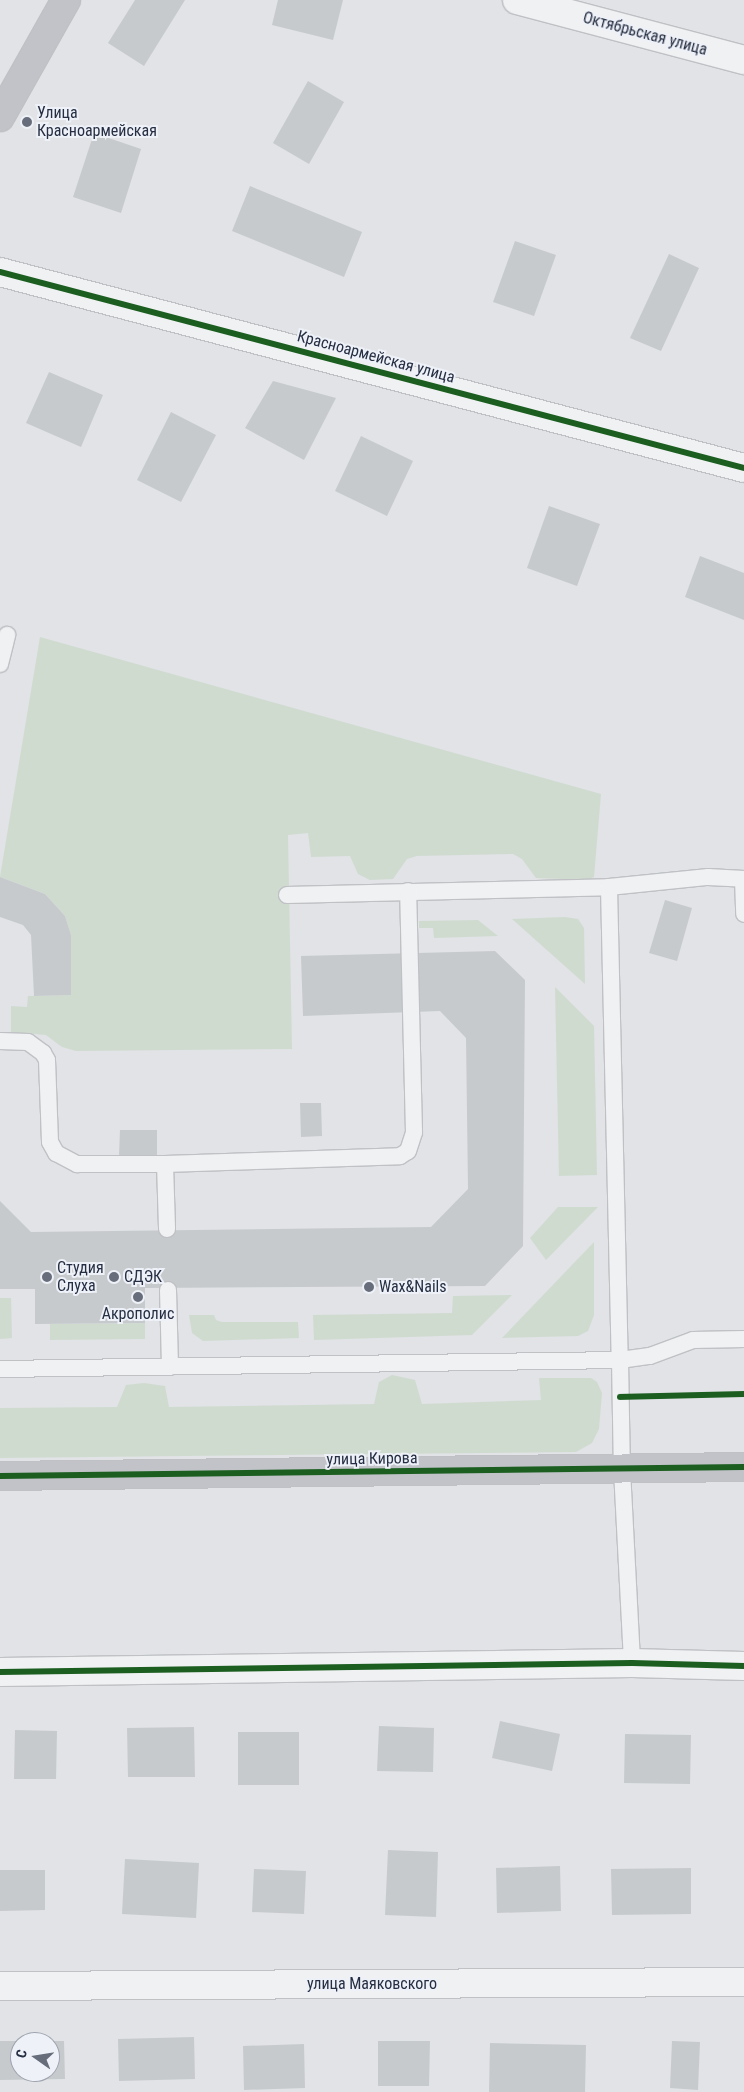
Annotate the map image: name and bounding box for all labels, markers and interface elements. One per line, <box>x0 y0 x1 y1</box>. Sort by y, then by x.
street label: Октябрьская улица <box>581 8 709 60</box>
place label: Улица Красноармейская <box>37 103 157 141</box>
marker: Улица Красноармейская <box>21 116 33 128</box>
street label: Красноармейская улица <box>295 327 457 387</box>
place label: Студия Слуха <box>57 1258 104 1296</box>
place label: СДЭК <box>124 1267 162 1287</box>
marker: Студия Слуха <box>41 1271 53 1283</box>
marker: СДЭК <box>108 1271 120 1283</box>
place label: Wax&Nails <box>379 1277 447 1297</box>
marker: Wax&Nails <box>363 1281 375 1293</box>
marker: Акрополис <box>132 1291 144 1303</box>
place label: Акрополис <box>102 1304 174 1324</box>
street label: улица Кирова <box>326 1449 418 1469</box>
street label: улица Маяковского <box>307 1974 437 1994</box>
north arrow <box>10 2032 60 2082</box>
text: С <box>13 2048 30 2060</box>

